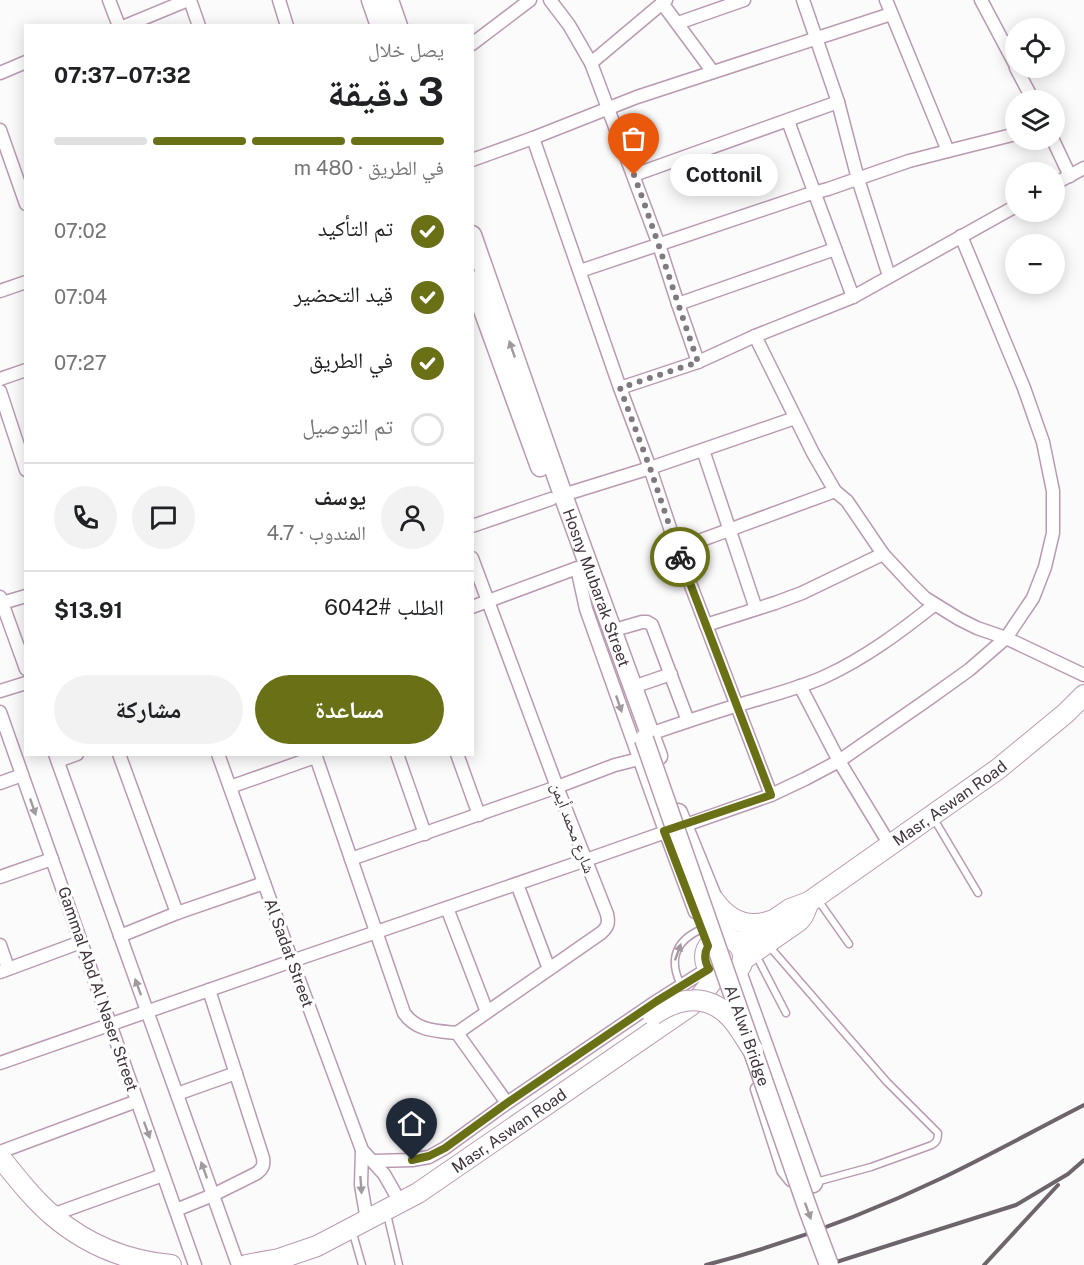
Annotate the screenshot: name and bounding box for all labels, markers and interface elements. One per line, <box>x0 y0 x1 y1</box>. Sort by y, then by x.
map controls <box>1005 18 1065 294</box>
button: locate <box>1005 18 1065 78</box>
text: يصل خلال <box>368 38 444 62</box>
text: 07:32–07:37 <box>54 62 191 88</box>
text: 3 دقيقة <box>327 69 444 115</box>
button: layers <box>1005 90 1065 150</box>
pin <box>608 113 659 175</box>
icon: bag <box>617 122 650 155</box>
callout: Cottonil <box>670 154 778 196</box>
text: في الطريق · 480 m <box>294 156 444 180</box>
button: + <box>1005 162 1065 222</box>
text: Cottonil <box>686 163 762 187</box>
text: تم التأكيد <box>318 215 393 241</box>
icon: check <box>411 215 444 248</box>
text: 07:02 <box>54 219 107 243</box>
button: − <box>1005 234 1065 294</box>
text: قيد التحضير <box>294 281 393 307</box>
icon: check <box>411 281 444 314</box>
text: 07:04 <box>54 285 107 309</box>
one-way arrow <box>507 340 516 358</box>
text: في الطريق <box>309 347 393 373</box>
icon: check <box>411 347 444 380</box>
text: 07:27 <box>54 351 107 375</box>
text: تم التوصيل <box>302 413 393 439</box>
text: يوسف <box>314 484 366 510</box>
button: phone <box>54 486 117 549</box>
button: chat <box>132 486 195 549</box>
button: person <box>381 486 444 549</box>
street label: Hosny Mubarak Street <box>559 506 634 669</box>
text: المندوب · 4.7 <box>266 521 366 545</box>
courier <box>650 527 710 587</box>
icon: bike <box>664 541 697 574</box>
text: الطلب #6042 <box>324 594 444 620</box>
text: $13.91 <box>54 597 123 623</box>
button: مشاركة <box>54 675 243 744</box>
button: مساعدة <box>255 675 444 744</box>
one-way arrow <box>615 695 625 713</box>
street label: Masr, Aswan Road <box>889 756 1011 850</box>
street label: شارع محمد أيمن <box>546 780 599 876</box>
one-way arrow <box>29 798 39 816</box>
street label: Gammal Abd Al Naser Street <box>54 884 142 1094</box>
street label: Al Sadat Street <box>260 896 318 1010</box>
one-way arrow <box>674 943 684 961</box>
one-way arrow <box>133 978 143 996</box>
street label: Al Alwi Bridge <box>721 982 774 1088</box>
street label: Masr, Aswan Road <box>448 1084 570 1177</box>
pin <box>386 1098 437 1160</box>
icon: home <box>395 1107 428 1140</box>
one-way arrow <box>143 1121 153 1139</box>
one-way arrow <box>199 1161 209 1179</box>
one-way arrow <box>357 1176 366 1195</box>
one-way arrow <box>804 1202 814 1220</box>

